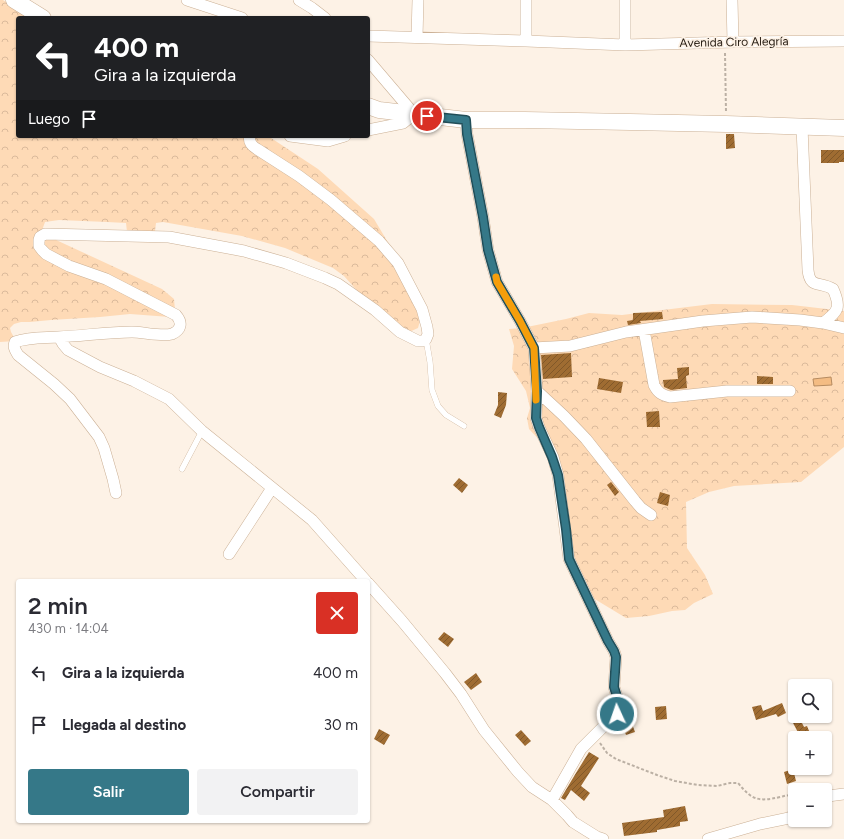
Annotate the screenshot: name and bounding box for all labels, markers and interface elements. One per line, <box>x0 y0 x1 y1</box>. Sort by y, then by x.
text: 400 m <box>94 30 179 64</box>
icon: left <box>28 32 80 84</box>
street label: Avenida Ciro Alegría <box>679 34 789 50</box>
text: Gira a la izquierda <box>94 64 236 86</box>
pin <box>410 99 444 133</box>
icon: arrive <box>416 105 438 127</box>
icon: arrive <box>78 108 100 130</box>
text: Luego <box>28 110 70 128</box>
text: 2 min <box>28 591 88 620</box>
button: close <box>316 592 358 634</box>
text: 430 m · 14:04 <box>28 621 109 636</box>
icon: left <box>28 662 50 684</box>
text: Gira a la izquierda <box>62 664 184 682</box>
text: 400 m <box>313 664 358 682</box>
map controls <box>788 679 832 827</box>
button: search <box>788 679 832 723</box>
position arrow <box>596 693 638 735</box>
icon: arrive <box>28 714 50 736</box>
text: Llegada al destino <box>62 716 186 734</box>
text: 30 m <box>324 716 358 734</box>
button: + <box>788 731 832 775</box>
button: Salir <box>28 769 189 815</box>
button: Compartir <box>197 769 358 815</box>
button: − <box>788 783 832 827</box>

